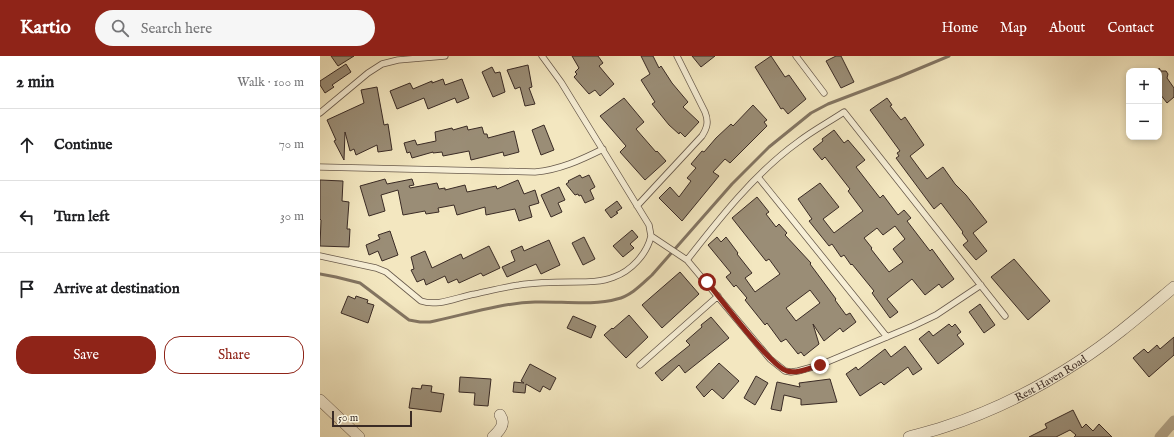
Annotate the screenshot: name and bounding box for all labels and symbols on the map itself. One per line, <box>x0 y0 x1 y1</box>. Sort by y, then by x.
route start <box>698 273 716 291</box>
street label: Rest Haven Road <box>1013 352 1090 405</box>
route end <box>811 356 829 374</box>
scale bar <box>332 409 412 428</box>

